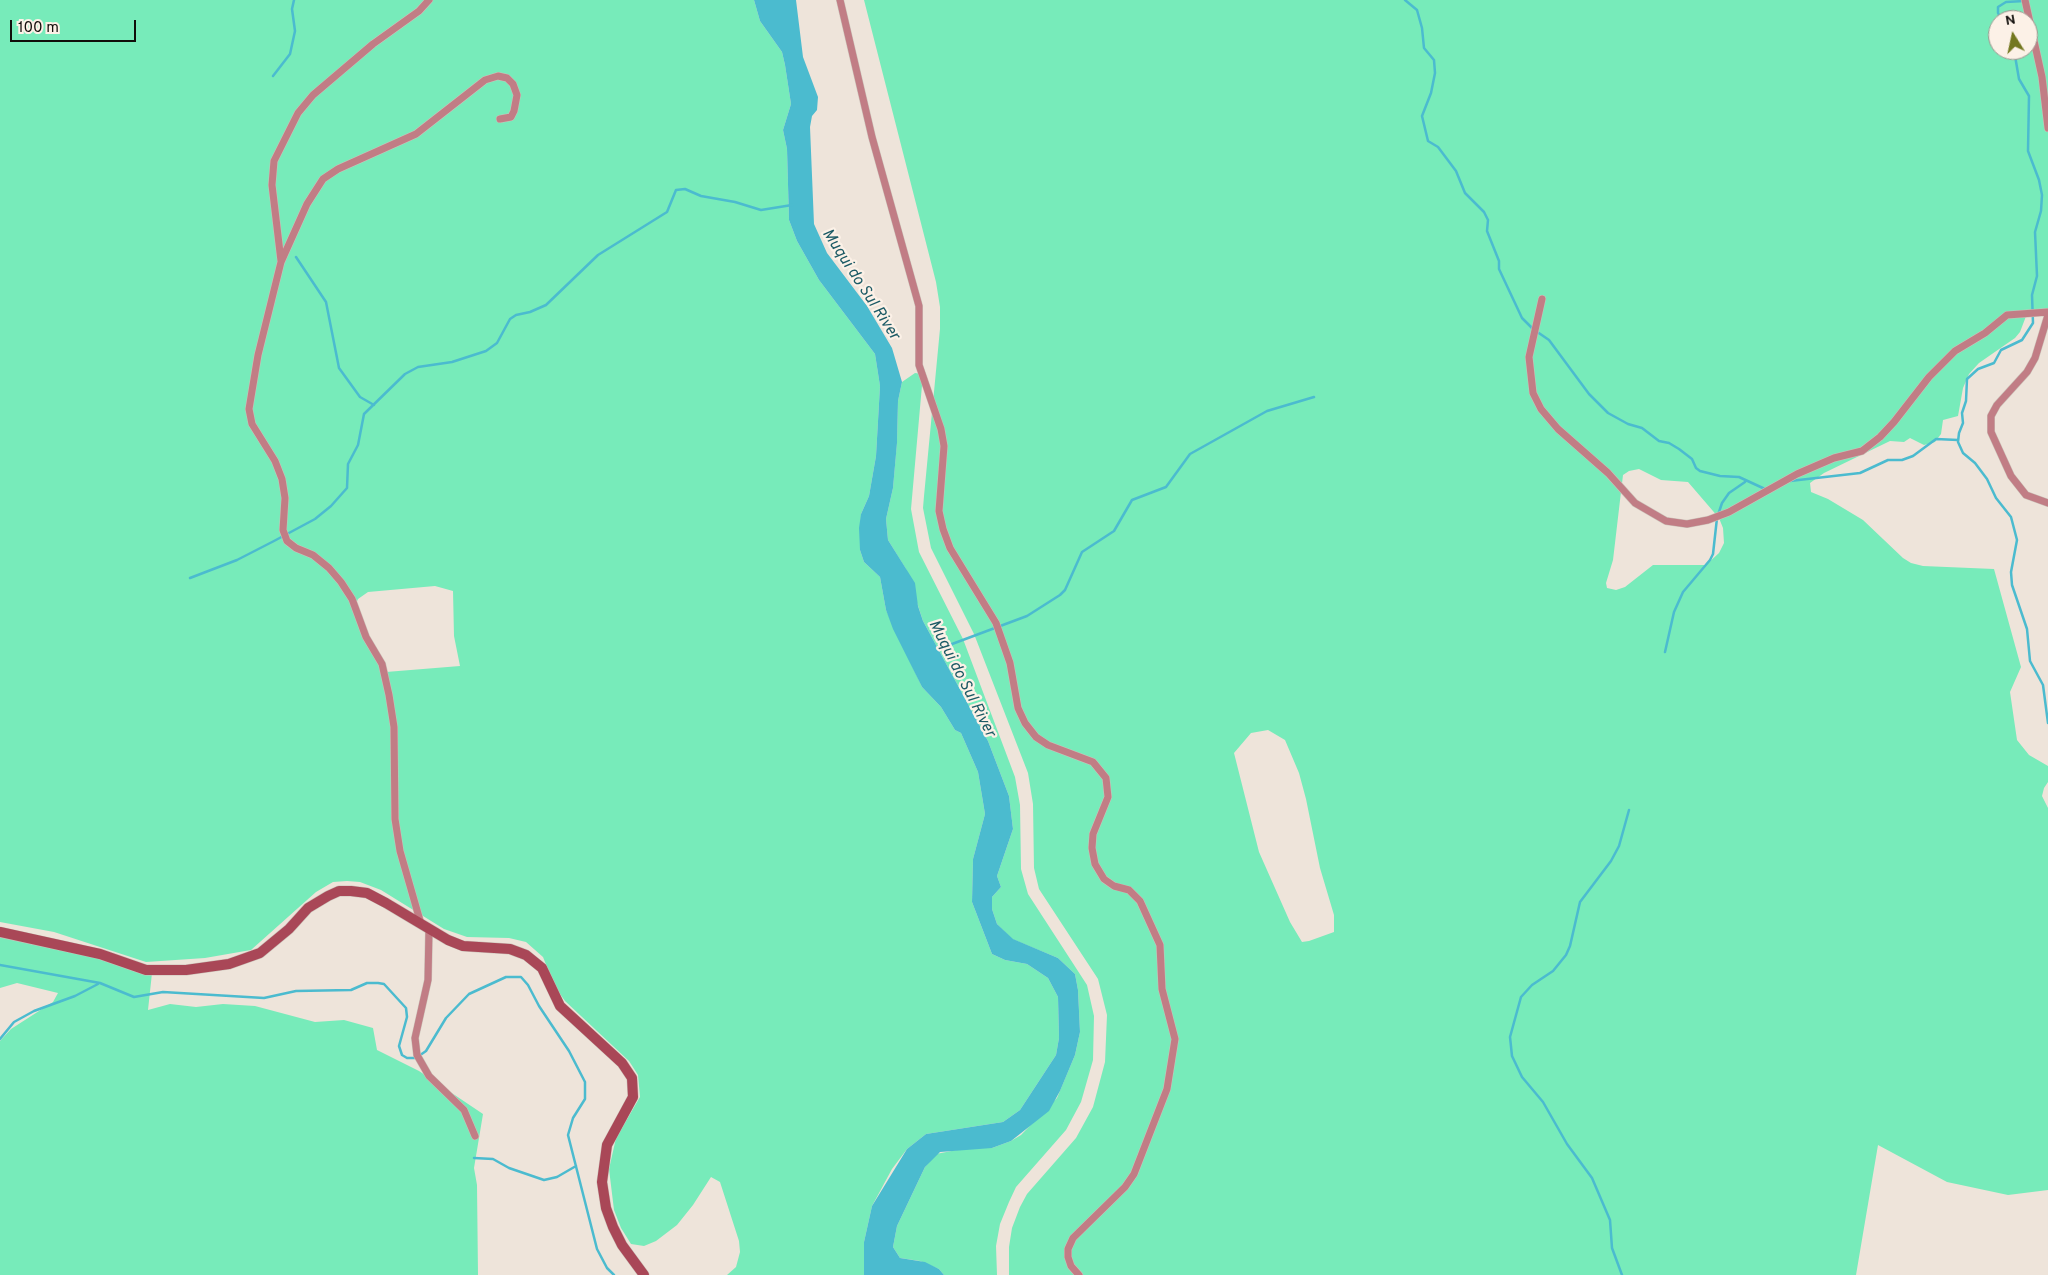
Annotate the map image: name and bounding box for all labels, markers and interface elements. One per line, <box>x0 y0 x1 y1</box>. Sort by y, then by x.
scale bar <box>12 10 139 42</box>
north arrow <box>1988 10 2038 60</box>
text: N <box>2004 11 2017 30</box>
text: 100 m <box>18 19 59 38</box>
water label: Muqui do Sul River <box>817 226 903 344</box>
water label: Muqui do Sul River <box>923 617 999 741</box>

